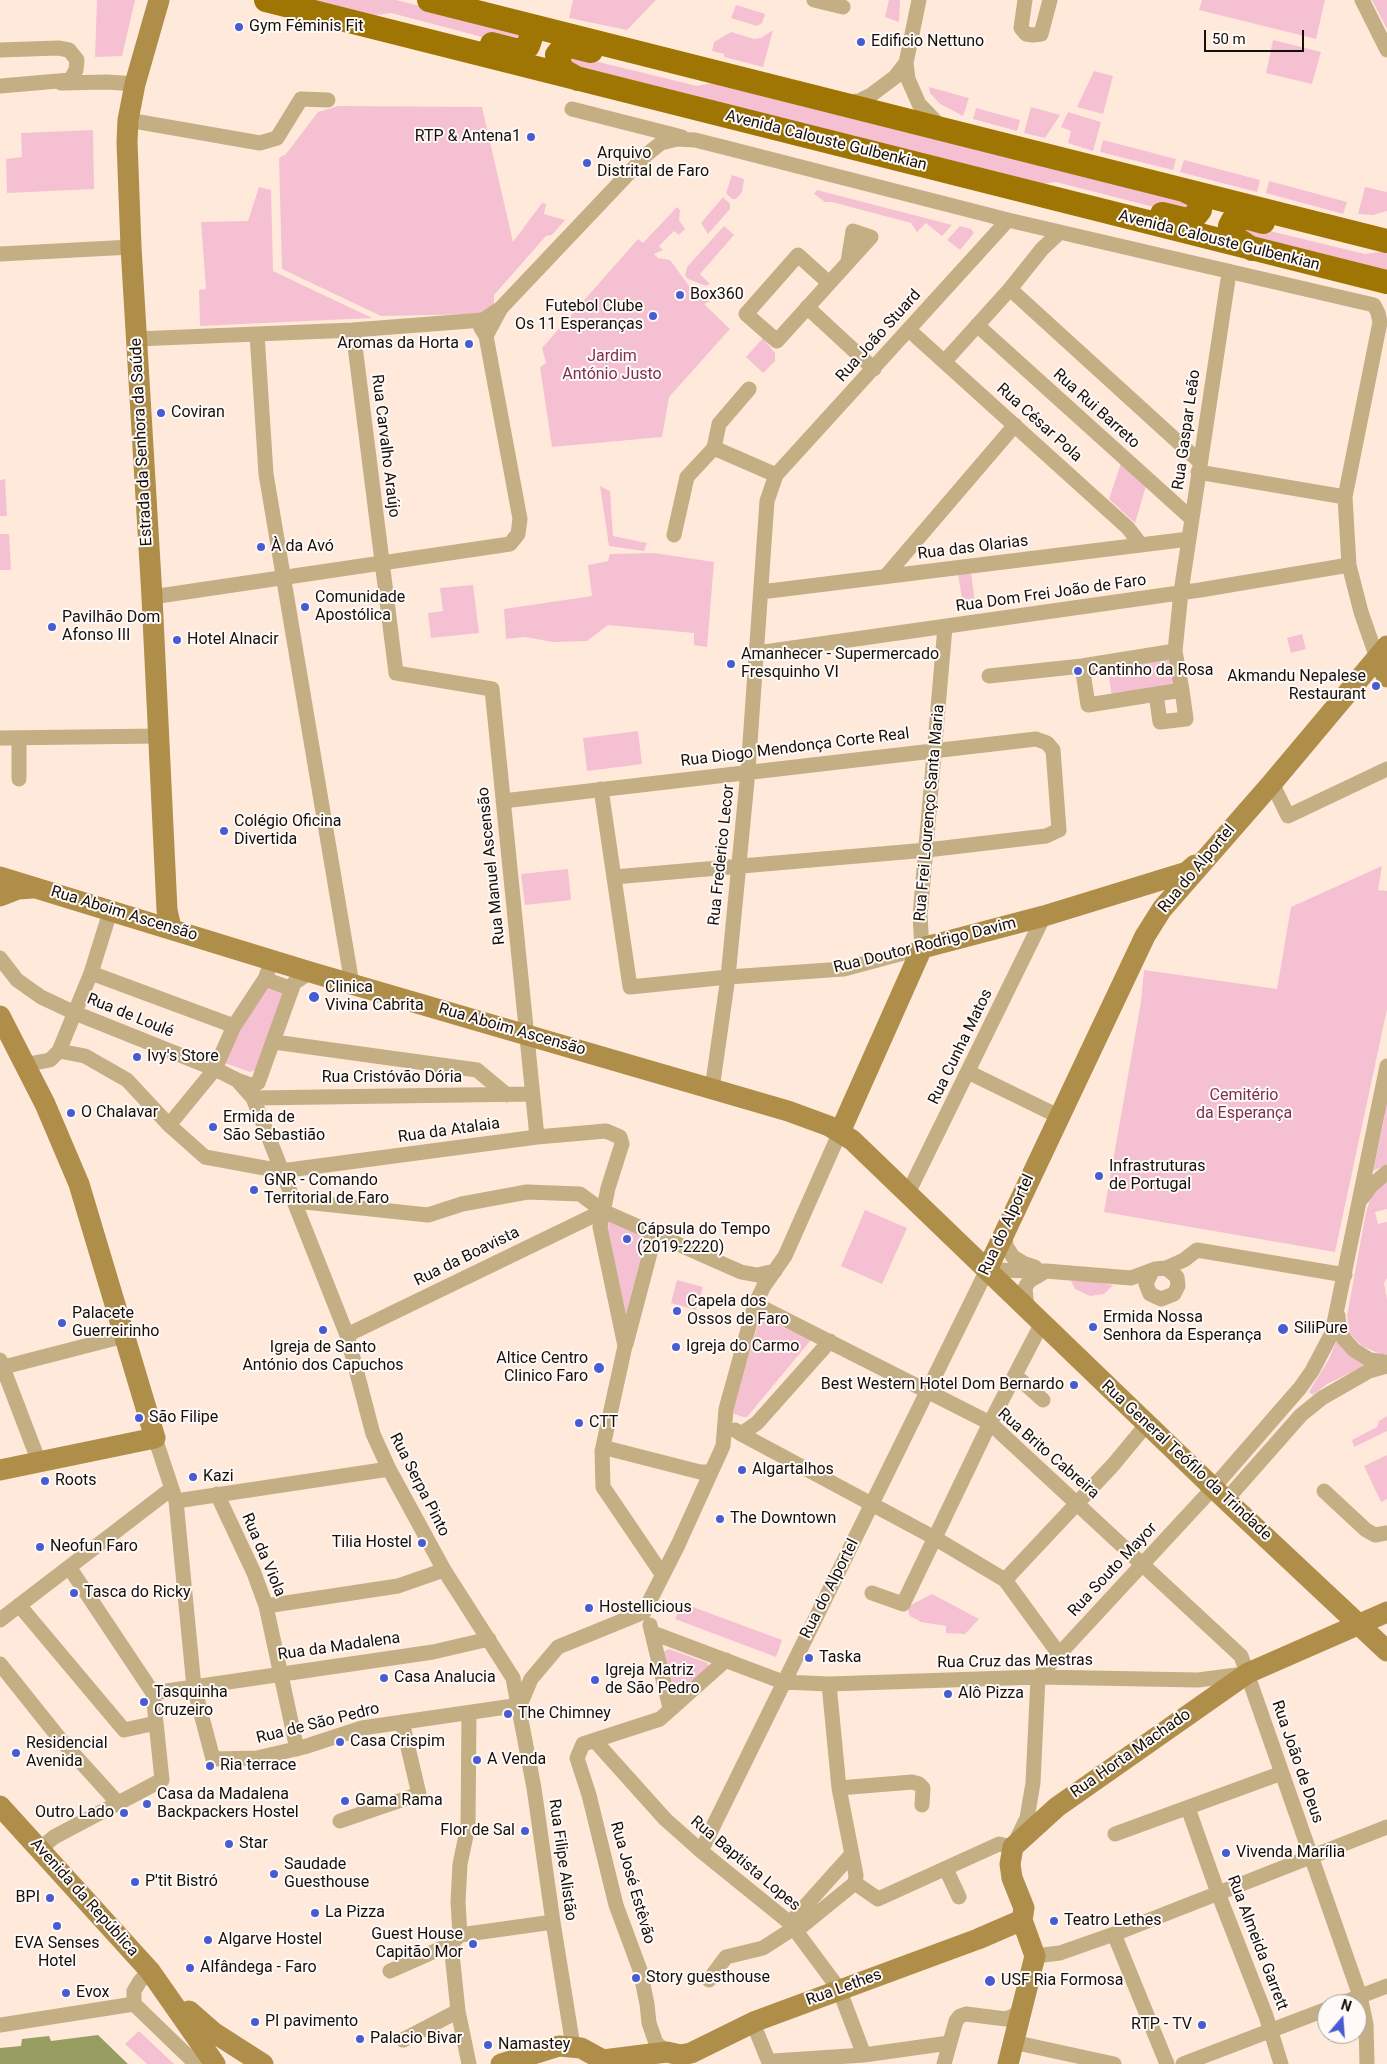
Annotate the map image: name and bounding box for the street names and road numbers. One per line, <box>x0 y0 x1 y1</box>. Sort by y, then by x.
street label: Avenida Calouste Gulbenkian <box>723 107 929 175</box>
street label: Avenida Calouste Gulbenkian <box>1116 207 1322 275</box>
street label: Rua João Stuard <box>833 286 925 386</box>
street label: Estrada da Senhora da Saúde <box>127 337 157 547</box>
street label: Rua Rui Barreto <box>1049 365 1143 453</box>
street label: Rua Gaspar Leão <box>1169 369 1205 491</box>
street label: Rua Carvalho Araújo <box>367 373 403 519</box>
street label: Rua César Pola <box>992 380 1086 466</box>
street label: Rua das Olarias <box>917 532 1029 564</box>
street label: Rua Dom Frei João de Faro <box>955 571 1147 617</box>
street label: Rua Frei Lourenço Santa Maria <box>911 704 949 922</box>
street label: Rua Diogo Mendonça Corte Real <box>680 724 910 772</box>
street label: Rua Frederico Lecor <box>705 783 739 927</box>
street label: Rua Manuel Ascensão <box>474 786 510 946</box>
street label: Rua do Alportel <box>1155 821 1239 917</box>
street label: Rua Aboim Ascensão <box>48 883 200 945</box>
street label: Rua Doutor Rodrigo Davim <box>832 914 1018 978</box>
street label: Rua Cunha Matos <box>925 986 997 1108</box>
street label: Rua de Loulé <box>84 990 176 1042</box>
street label: Rua Aboim Ascensão <box>436 1000 588 1060</box>
street label: Rua Cristóvão Dória <box>322 1068 462 1088</box>
street label: Rua da Atalaia <box>397 1114 501 1148</box>
street label: Rua do Alportel <box>975 1171 1039 1279</box>
street label: Rua da Boavista <box>411 1223 523 1291</box>
street label: Rua General Teófilo da Trindade <box>1097 1377 1275 1545</box>
street label: Rua Brito Cabreira <box>993 1405 1103 1503</box>
street label: Rua Serpa Pinto <box>385 1430 453 1540</box>
street label: Rua da Viola <box>237 1510 289 1600</box>
street label: Rua Souto Mayor <box>1065 1519 1161 1621</box>
street label: Rua do Alportel <box>797 1536 863 1642</box>
street label: Rua da Madalena <box>277 1629 401 1665</box>
street label: Rua Cruz das Mestras <box>937 1651 1093 1673</box>
street label: Rua João de Deus <box>1267 1698 1327 1826</box>
street label: Rua de São Pedro <box>255 1699 381 1749</box>
street label: Rua Horta Machado <box>1067 1705 1195 1803</box>
street label: Rua Filipe Alistão <box>544 1798 580 1922</box>
street label: Rua Baptista Lopes <box>686 1812 804 1916</box>
street label: Rua José Estêvão <box>605 1820 659 1946</box>
street label: Avenida da República <box>26 1835 142 1961</box>
street label: Rua Almeida Garrett <box>1222 1873 1292 2013</box>
street label: Rua Lethes <box>803 1965 885 2011</box>

